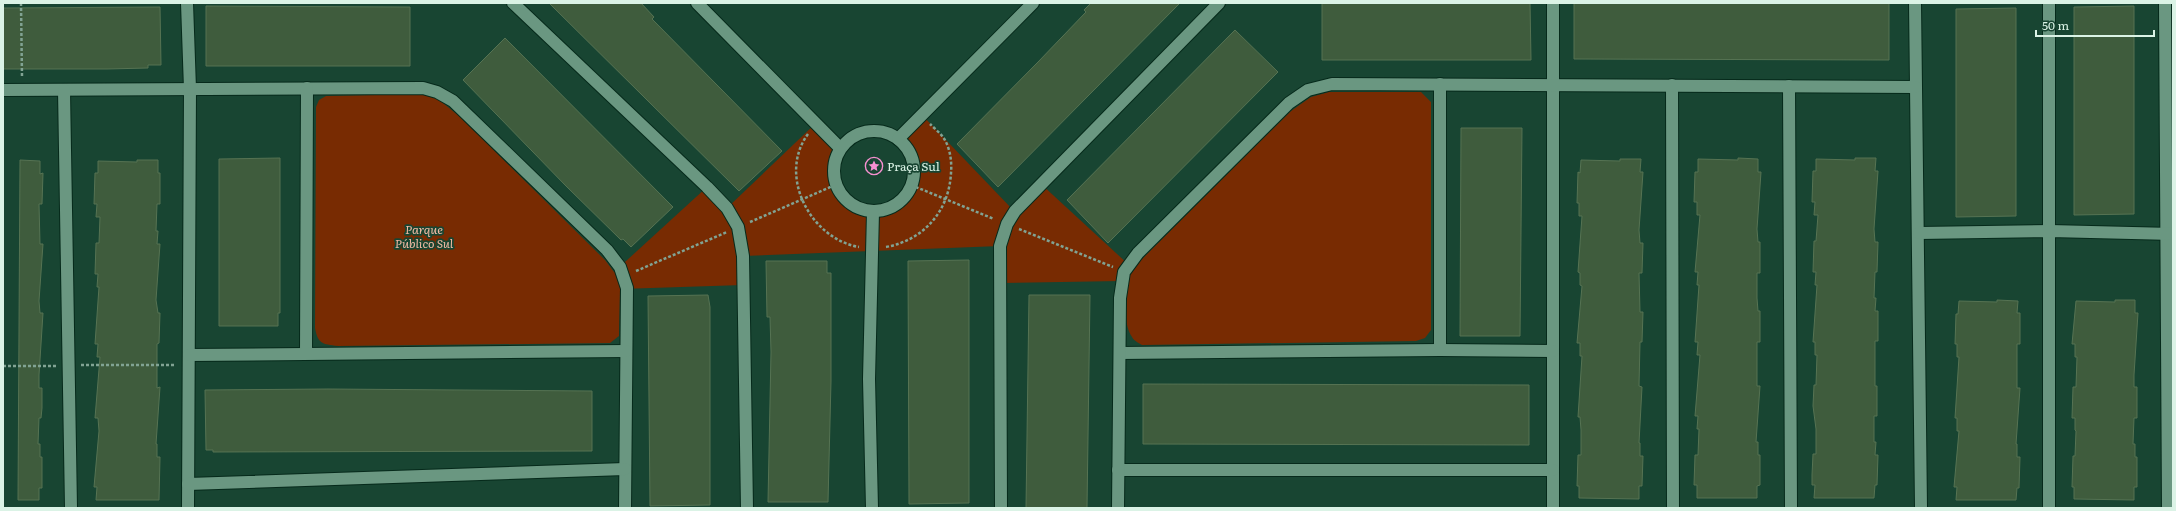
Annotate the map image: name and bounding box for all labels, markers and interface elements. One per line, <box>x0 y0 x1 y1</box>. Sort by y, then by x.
scale bar <box>2036 12 2154 38</box>
text: 50 m <box>2042 16 2069 34</box>
place icon: Praça Sul <box>864 156 884 176</box>
place label: Praça Sul <box>887 157 940 175</box>
park label: Parque Público Sul <box>395 220 454 252</box>

